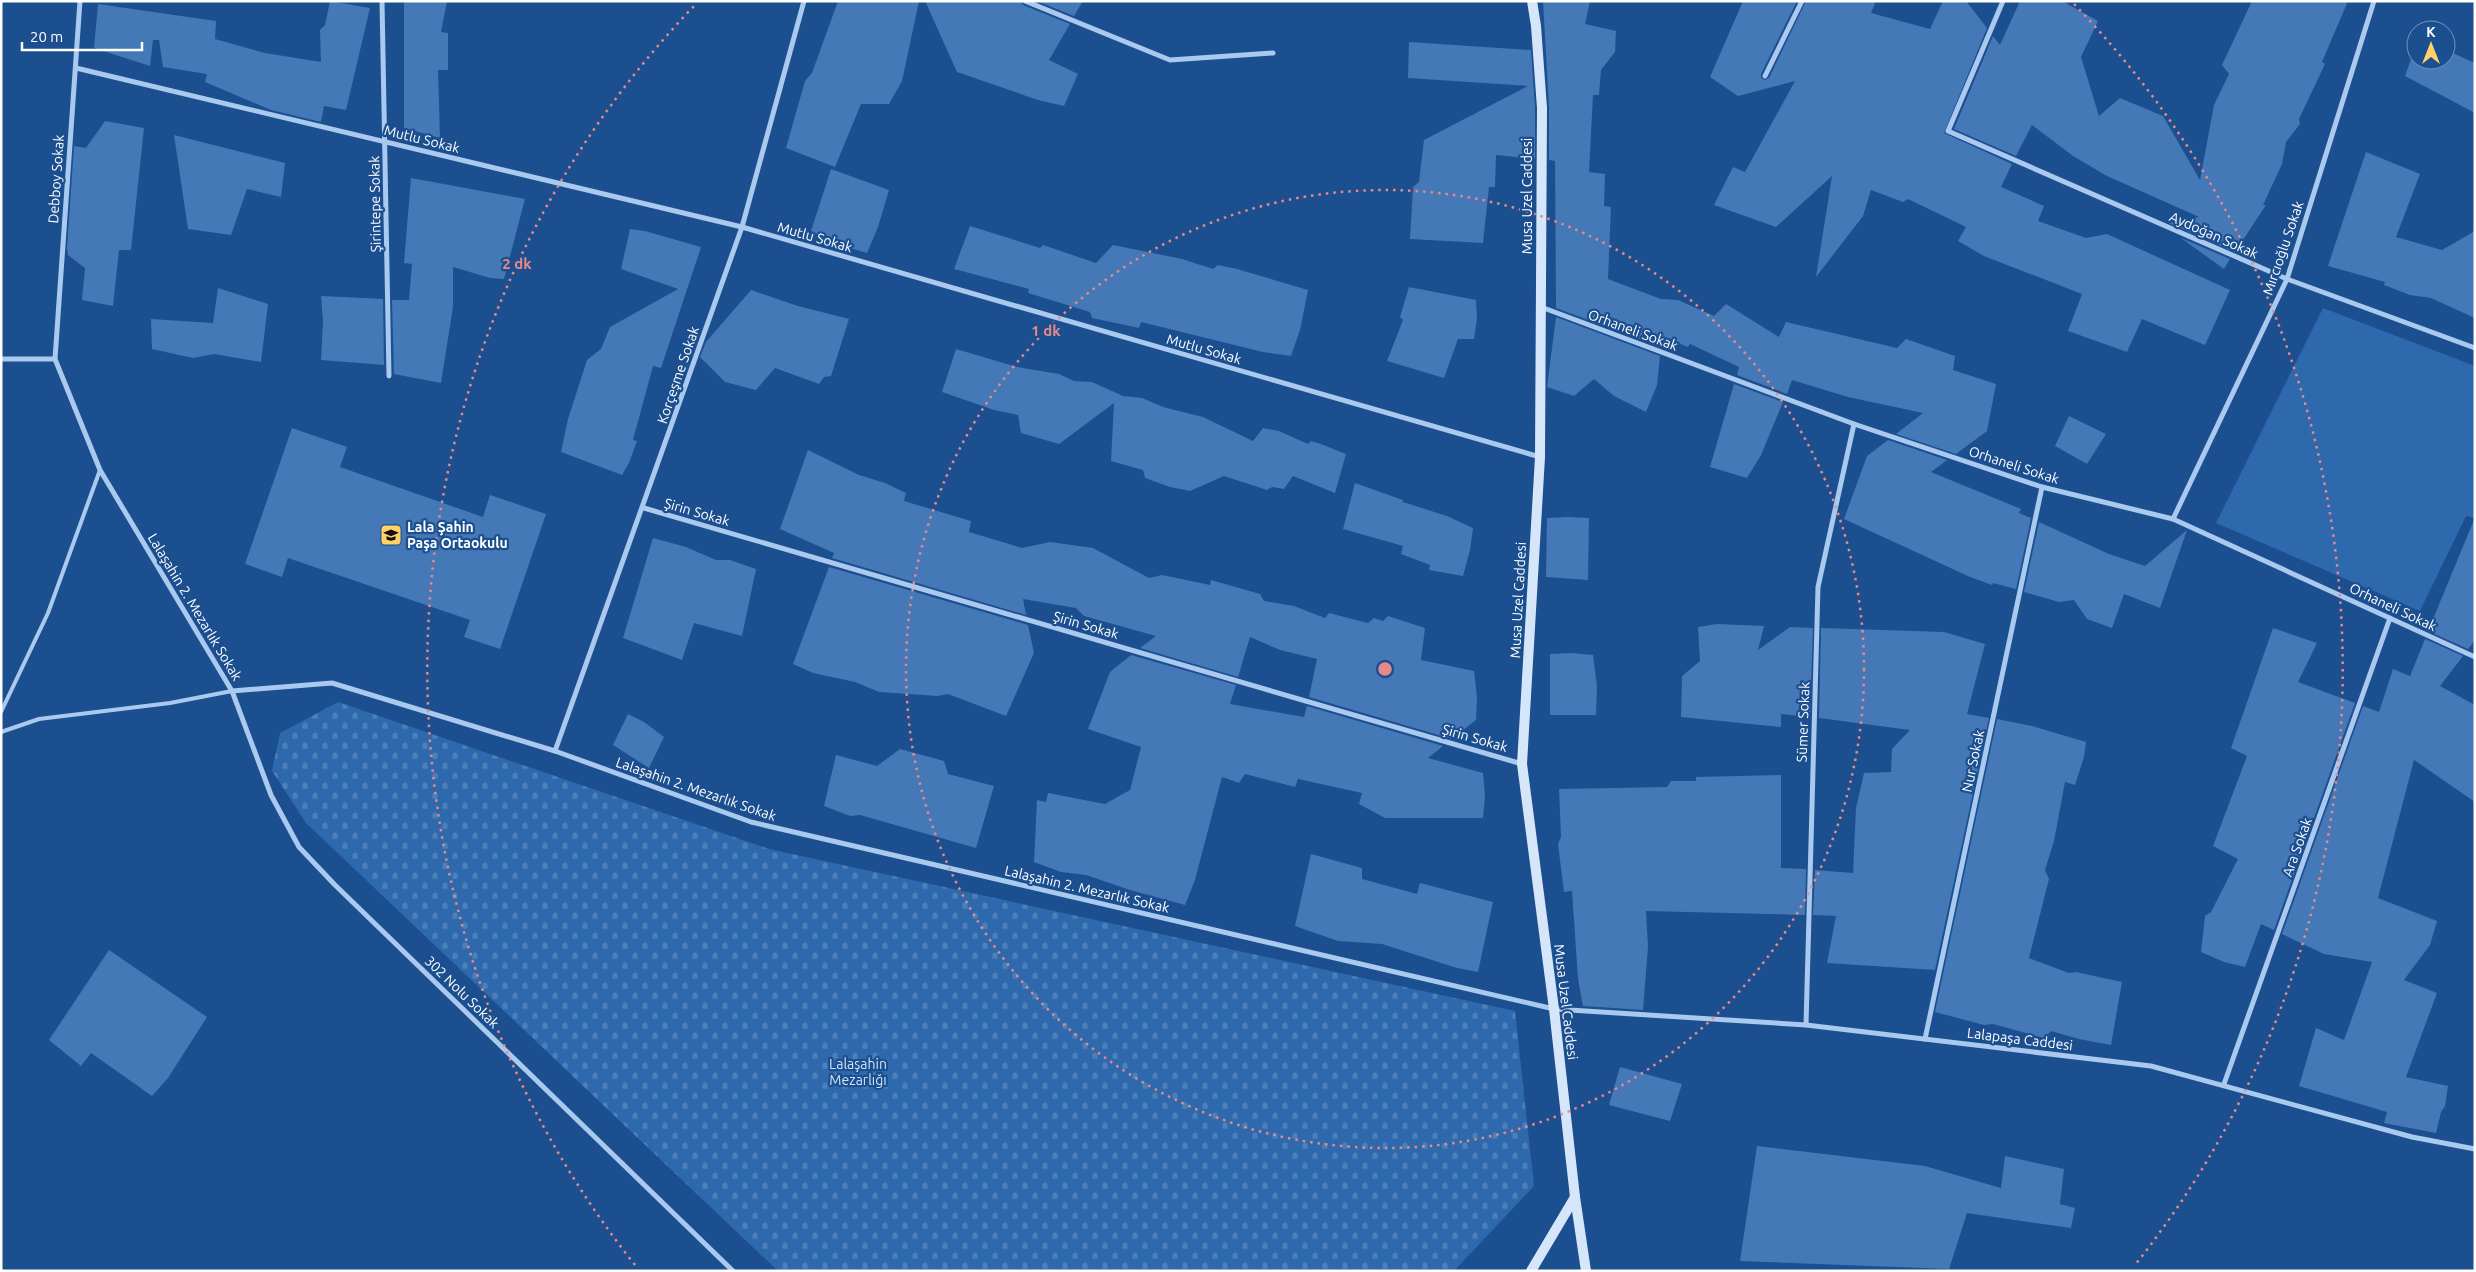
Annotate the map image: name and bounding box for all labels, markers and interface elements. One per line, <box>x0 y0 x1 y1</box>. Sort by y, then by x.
scale bar <box>22 20 142 52</box>
north arrow <box>2406 20 2456 70</box>
text: K <box>2426 24 2436 40</box>
text: 20 m <box>30 28 63 45</box>
street label: Mutlu Sokak <box>383 122 461 156</box>
street label: Debboy Sokak <box>45 134 67 224</box>
street label: Musa Uzel Caddesi <box>1519 138 1535 254</box>
street label: Şirintepe Sokak <box>366 156 384 252</box>
street label: Mırcıoğlu Sokak <box>2259 199 2307 297</box>
street label: Aydoğan Sokak <box>2167 208 2261 262</box>
street label: Mutlu Sokak <box>776 219 854 255</box>
text: 2 dk <box>502 255 532 272</box>
street label: Orhaneli Sokak <box>1586 306 1680 354</box>
text: 1 dk <box>1031 322 1061 339</box>
street label: Korçeşme Sokak <box>654 324 702 426</box>
street label: Mutlu Sokak <box>1165 331 1243 367</box>
street label: Orhaneli Sokak <box>1967 443 2061 487</box>
street label: Şirin Sokak <box>662 495 732 529</box>
place label: Lala Şahin Paşa Ortaokulu <box>407 519 508 552</box>
school or university icon: Lala Şahin Paşa Ortaokulu <box>379 523 403 547</box>
street label: Lalaşahin 2. Mezarlık Sokak <box>145 531 245 683</box>
street label: Musa Uzel Caddesi <box>1507 541 1529 659</box>
street label: Orhaneli Sokak <box>2347 580 2439 634</box>
street label: Şirin Sokak <box>1051 608 1121 642</box>
centre of rings <box>1376 660 1394 678</box>
street label: Sümer Sokak <box>1794 681 1812 763</box>
street label: Şirin Sokak <box>1440 721 1510 755</box>
street label: Nur Sokak <box>1959 728 1987 794</box>
street label: Lalaşahin 2. Mezarlık Sokak <box>614 754 778 824</box>
street label: Ara Sokak <box>2279 815 2315 879</box>
street label: Lalaşahin 2. Mezarlık Sokak <box>1003 862 1171 916</box>
street label: Musa Uzel Caddesi <box>1551 943 1581 1061</box>
street label: 302 Nolu Sokak <box>422 953 502 1031</box>
street label: Lalapaşa Caddesi <box>1966 1025 2074 1053</box>
park label: Lalaşahin Mezarlığı <box>829 1056 887 1088</box>

